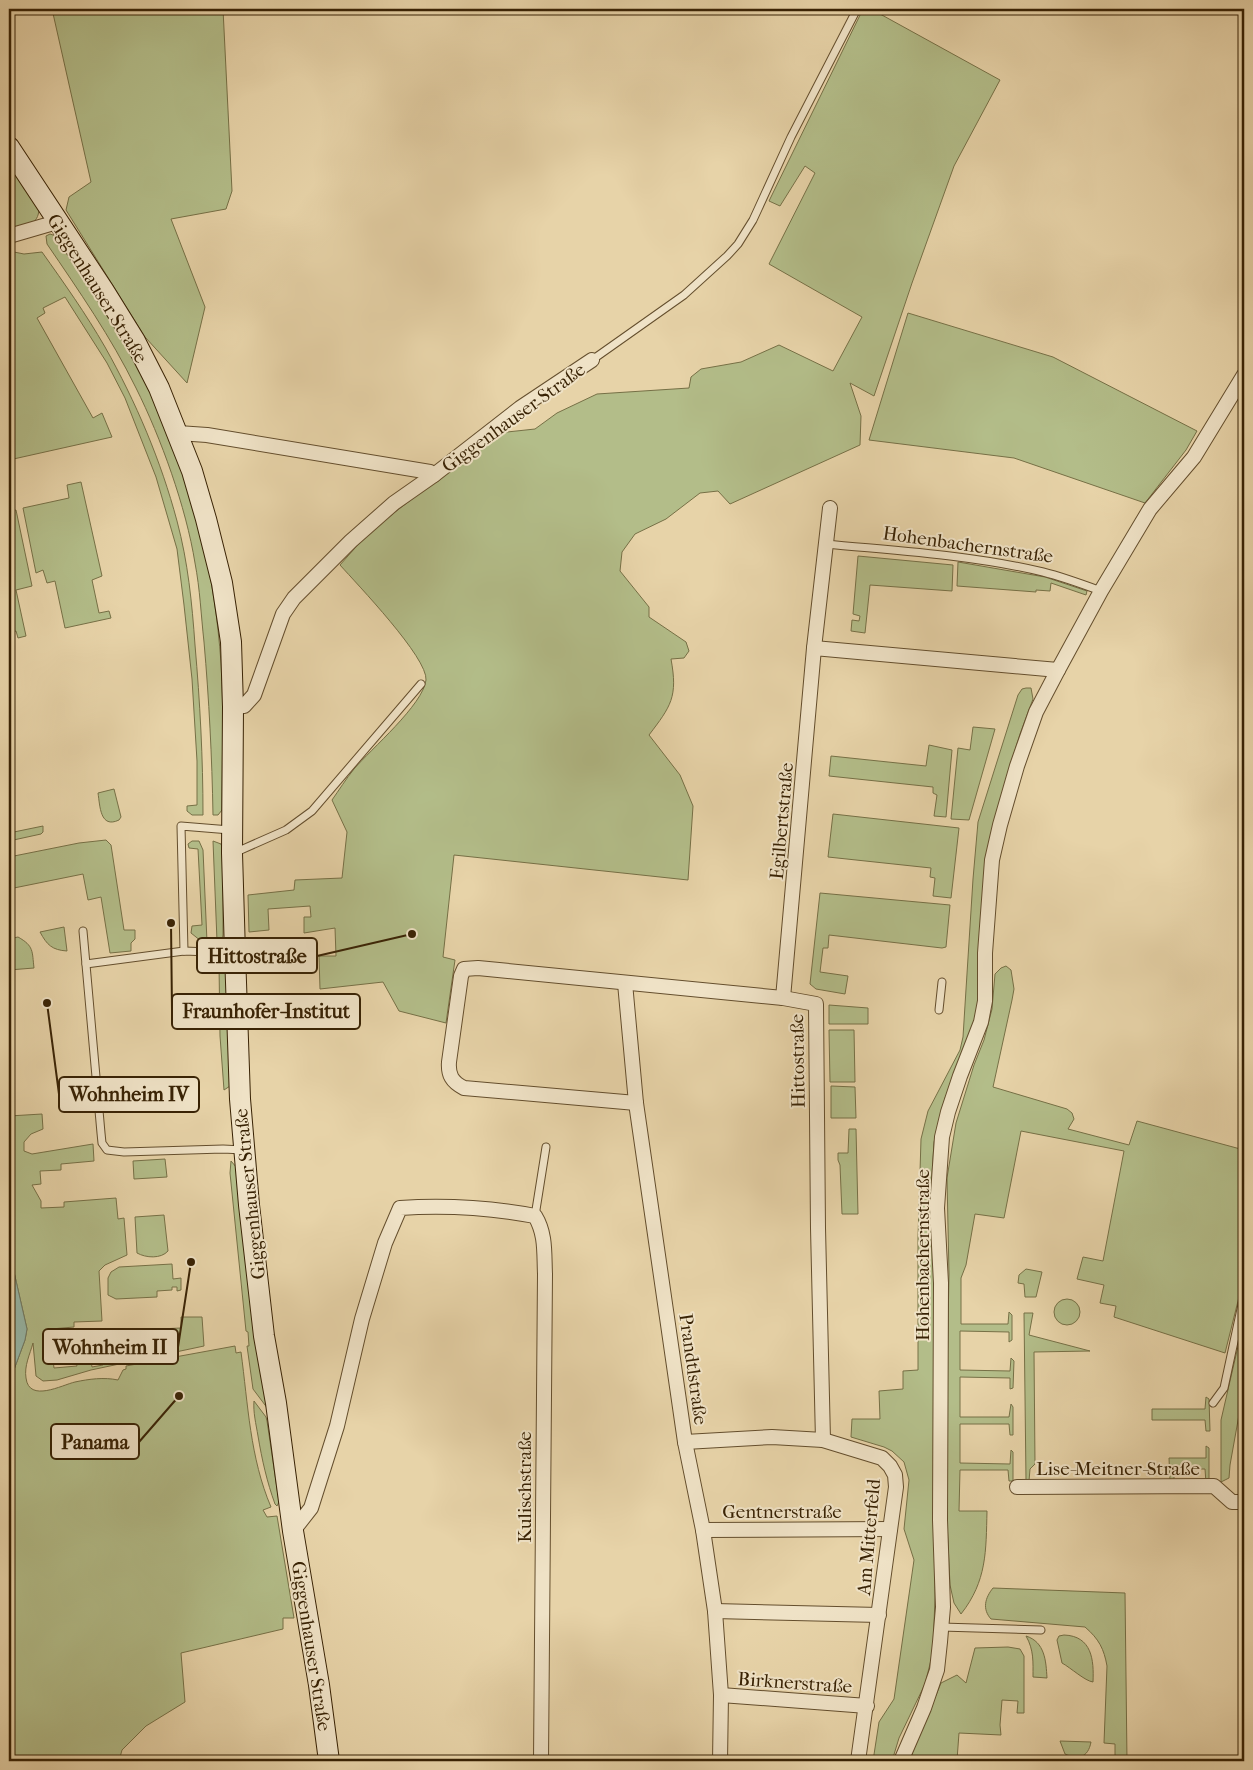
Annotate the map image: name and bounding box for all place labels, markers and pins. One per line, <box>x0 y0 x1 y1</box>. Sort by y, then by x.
callout: Hittostraße <box>197 938 317 973</box>
callout: Fraunhofer-Institut <box>172 994 360 1029</box>
callout: Wohnheim IV <box>59 1077 199 1112</box>
callout: Wohnheim II <box>43 1329 178 1364</box>
callout: Panama <box>51 1424 139 1459</box>

